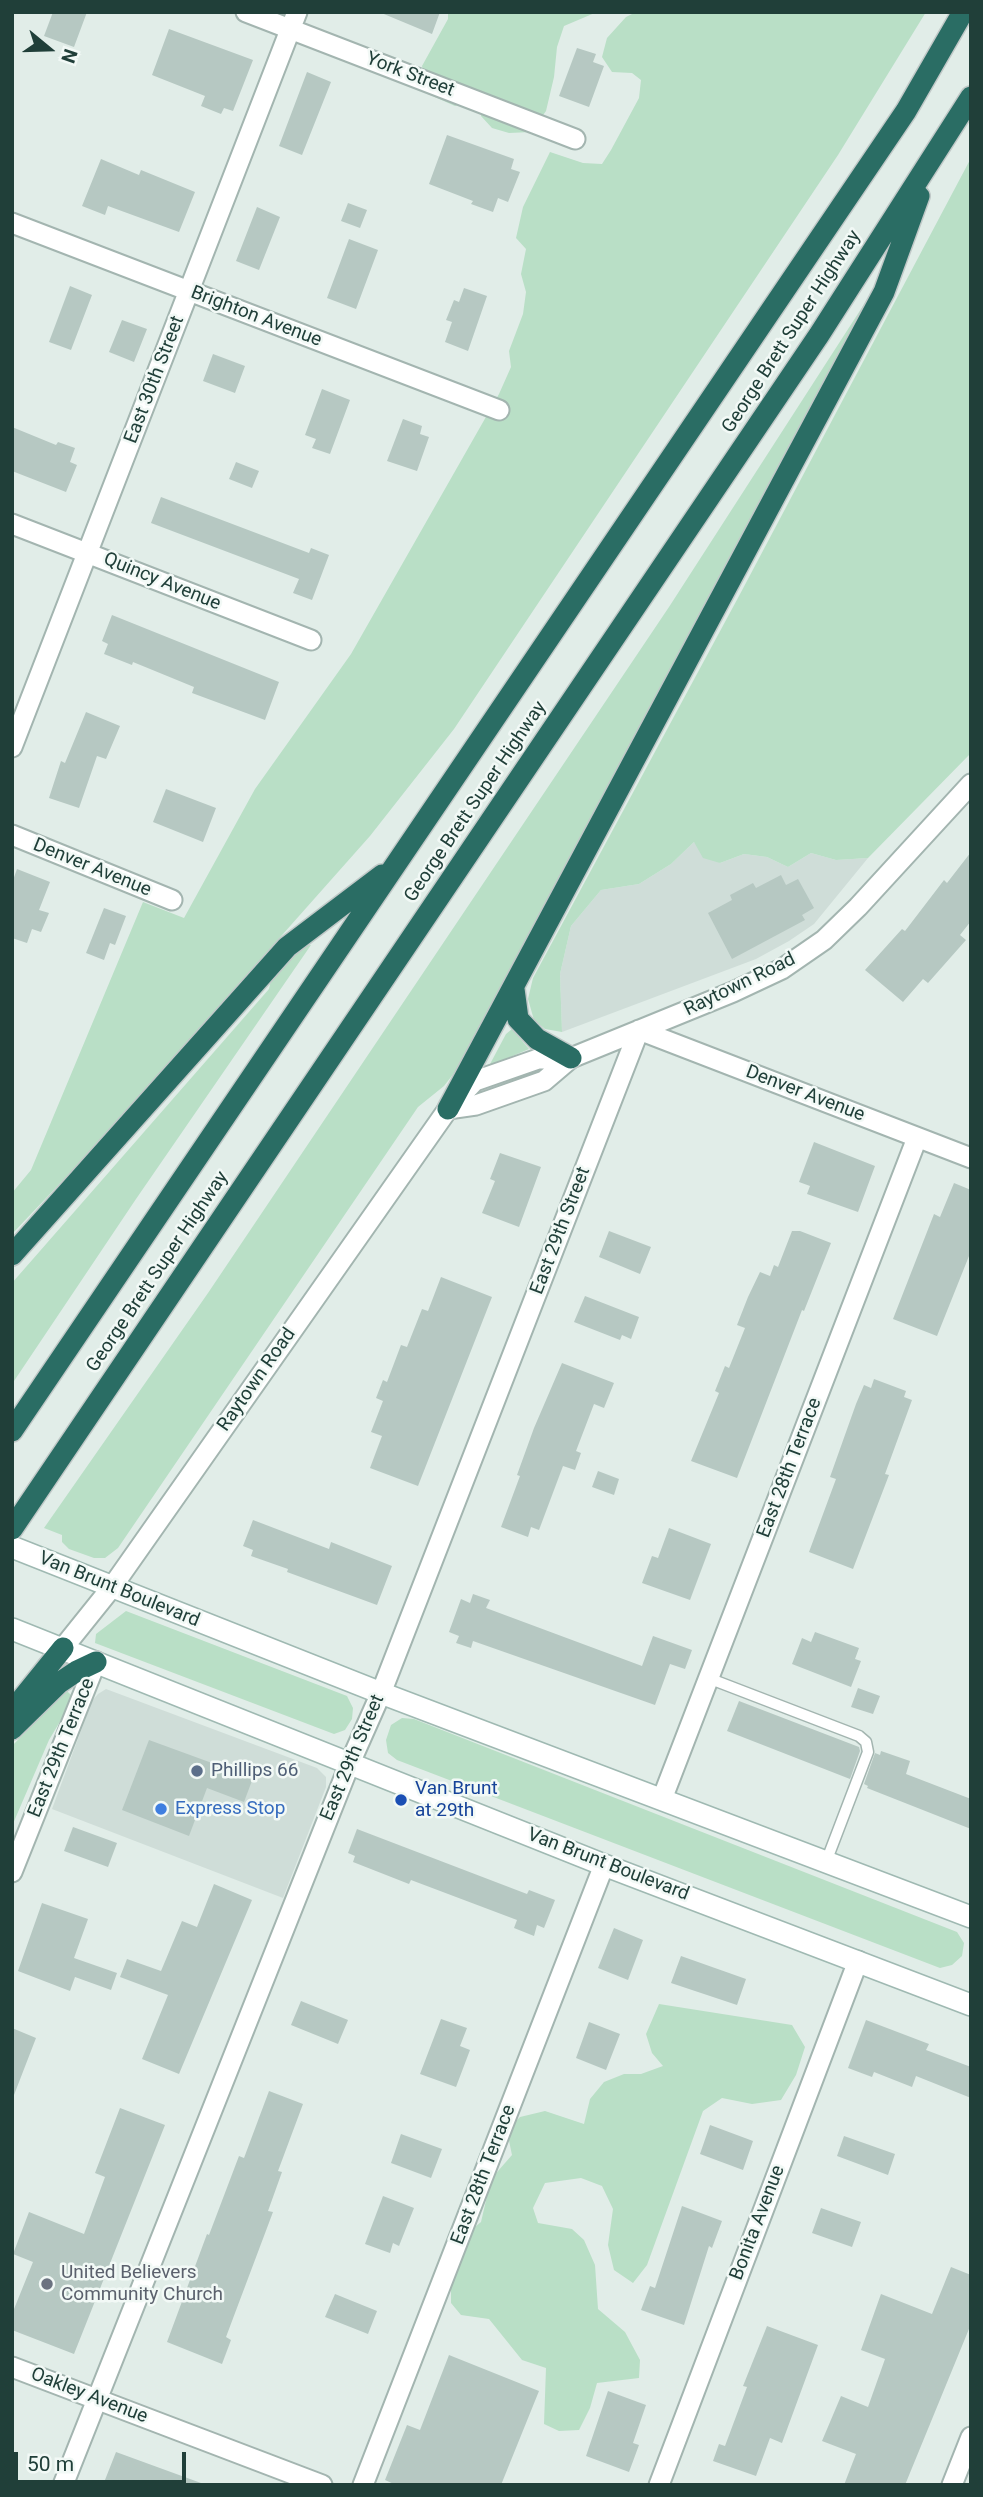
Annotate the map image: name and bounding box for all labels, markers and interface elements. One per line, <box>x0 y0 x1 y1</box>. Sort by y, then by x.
north arrow <box>14 14 84 84</box>
text: N <box>56 46 82 66</box>
street label: York Street <box>363 48 457 102</box>
street label: George Brett Super Highway <box>718 226 866 438</box>
street label: Brighton Avenue <box>187 282 325 352</box>
street label: East 30th Street <box>120 313 190 447</box>
street label: Quincy Avenue <box>100 548 224 616</box>
street label: George Brett Super Highway <box>400 697 552 907</box>
street label: Denver Avenue <box>30 834 154 902</box>
street label: Raytown Road <box>681 948 799 1022</box>
street label: Denver Avenue <box>742 1061 868 1127</box>
street label: East 29th Street <box>526 1164 596 1298</box>
street label: George Brett Super Highway <box>82 1167 234 1377</box>
street label: Raytown Road <box>213 1324 301 1436</box>
street label: East 28th Terrace <box>753 1395 827 1541</box>
street label: Van Brunt Boulevard <box>35 1547 203 1633</box>
street label: East 29th Terrace <box>24 1675 100 1821</box>
street label: East 29th Street <box>316 1692 390 1824</box>
place label: Phillips 66 <box>211 1760 298 1782</box>
marker: Phillips 66 <box>189 1763 205 1779</box>
place label: Van Brunt at 29th <box>415 1778 498 1822</box>
marker: Van Brunt at 29th <box>393 1792 409 1808</box>
place label: Express Stop <box>175 1798 285 1820</box>
marker: Express Stop <box>153 1801 169 1817</box>
street label: Van Brunt Boulevard <box>524 1824 692 1906</box>
street label: East 28th Terrace <box>447 2102 521 2248</box>
street label: Bonita Avenue <box>726 2162 790 2284</box>
place label: United Believers Community Church <box>61 2262 223 2306</box>
marker: United Believers Community Church <box>39 2276 55 2292</box>
street label: Oakley Avenue <box>27 2363 151 2429</box>
scale bar <box>18 2438 189 2482</box>
text: 50 m <box>27 2452 74 2476</box>

